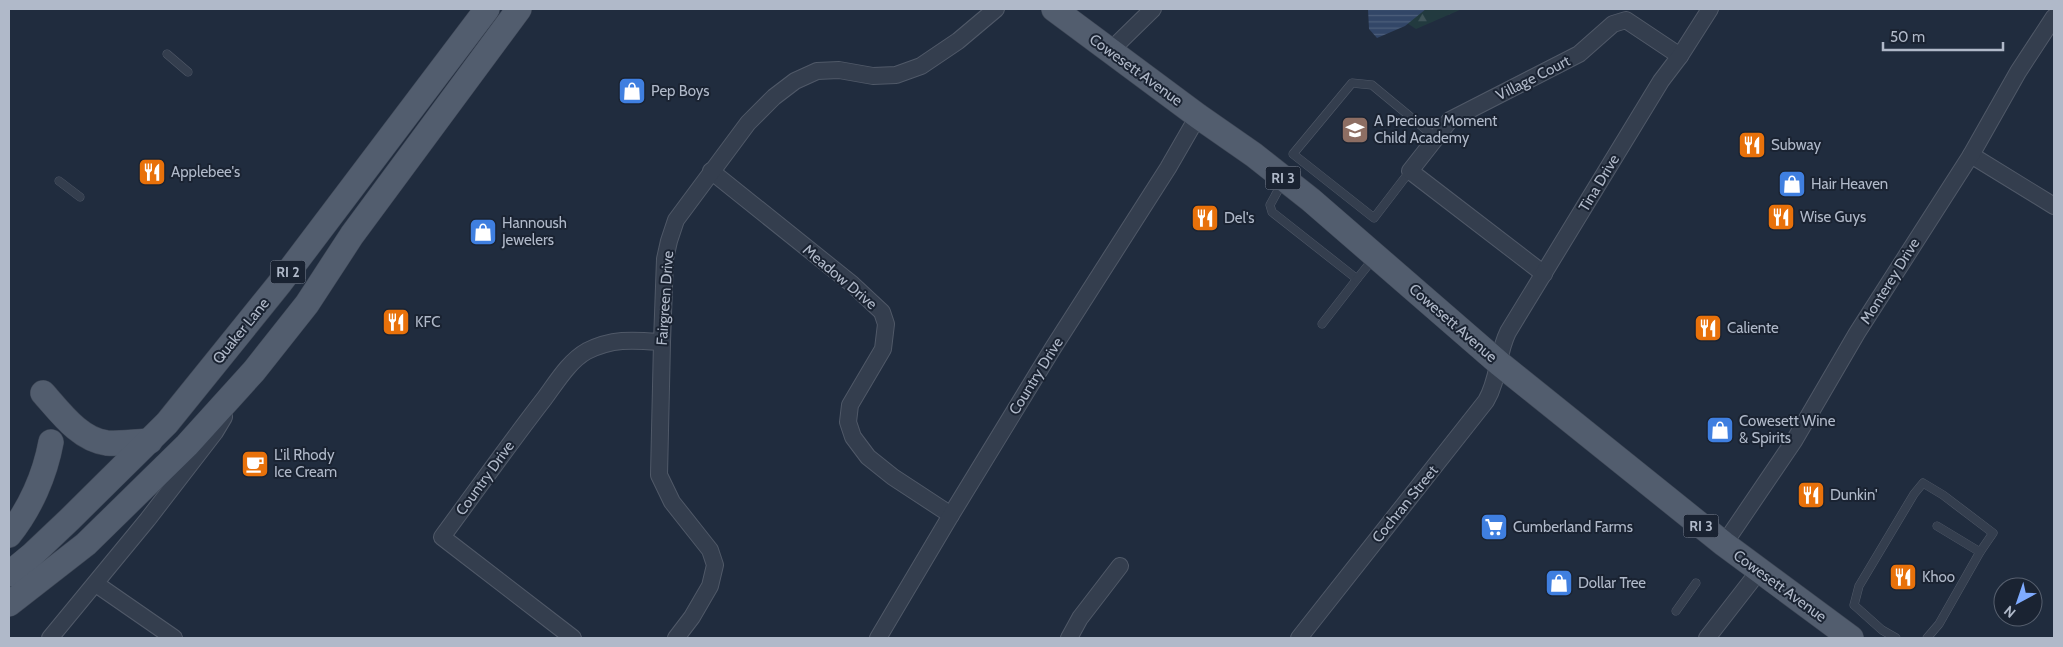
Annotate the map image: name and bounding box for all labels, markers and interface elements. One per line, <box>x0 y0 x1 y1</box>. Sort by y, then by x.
scale bar <box>1883 20 2003 52</box>
text: 50 m <box>1890 28 1925 46</box>
street label: Cowesett Avenue <box>1086 30 1186 110</box>
street label: Village Court <box>1493 52 1573 104</box>
shop icon: Pep Boys <box>617 76 647 106</box>
place label: Pep Boys <box>651 82 710 100</box>
place label: A Precious Moment Child Academy <box>1374 112 1497 147</box>
school or university icon: A Precious Moment Child Academy <box>1340 115 1370 145</box>
restaurant icon: Subway <box>1737 130 1767 160</box>
place label: Subway <box>1771 136 1821 154</box>
street label: Tina Drive <box>1575 151 1623 215</box>
restaurant icon: Applebee's <box>137 157 167 187</box>
place label: Applebee's <box>171 163 240 181</box>
road number: RI 3 <box>1266 167 1300 190</box>
shop icon: Hair Heaven <box>1777 169 1807 199</box>
place label: Hair Heaven <box>1811 175 1888 193</box>
restaurant icon: Wise Guys <box>1766 202 1796 232</box>
restaurant icon: Del's <box>1190 203 1220 233</box>
place label: Wise Guys <box>1800 208 1866 226</box>
place label: Del's <box>1224 209 1255 227</box>
place label: Hannoush Jewelers <box>501 214 567 249</box>
shop icon: Hannoush Jewelers <box>468 217 498 247</box>
street label: Monterey Drive <box>1856 234 1924 327</box>
street label: Meadow Drive <box>799 241 881 313</box>
street label: Fairgreen Drive <box>653 250 677 346</box>
road number: RI 2 <box>270 260 306 284</box>
street label: Cowesett Avenue <box>1405 280 1501 366</box>
street label: Quaker Lane <box>209 294 273 368</box>
restaurant icon: KFC <box>381 307 411 337</box>
place label: KFC <box>415 313 440 331</box>
restaurant icon: Caliente <box>1693 313 1723 343</box>
place label: Caliente <box>1727 319 1779 337</box>
street label: Country Drive <box>1005 334 1067 418</box>
place label: Cowesett Wine & Spirits <box>1739 412 1836 447</box>
shop icon: Cowesett Wine & Spirits <box>1705 415 1735 445</box>
street label: Country Drive <box>452 437 518 519</box>
place label: L'il Rhody Ice Cream <box>274 446 337 481</box>
cafe icon: L'il Rhody Ice Cream <box>240 449 270 479</box>
street label: Cochran Street <box>1368 462 1442 546</box>
restaurant icon: Dunkin' <box>1796 480 1826 510</box>
place label: Dunkin' <box>1830 486 1878 504</box>
supermarket icon: Cumberland Farms <box>1479 512 1509 542</box>
road number: RI 3 <box>1684 514 1718 538</box>
place label: Cumberland Farms <box>1513 518 1633 536</box>
street label: Cowesett Avenue <box>1730 546 1830 626</box>
restaurant icon: Khoo <box>1888 562 1918 592</box>
shop icon: Dollar Tree <box>1544 568 1574 598</box>
place label: Khoo <box>1922 568 1955 586</box>
place label: Dollar Tree <box>1578 574 1646 592</box>
north arrow <box>1993 577 2043 627</box>
text: N <box>2000 602 2019 622</box>

